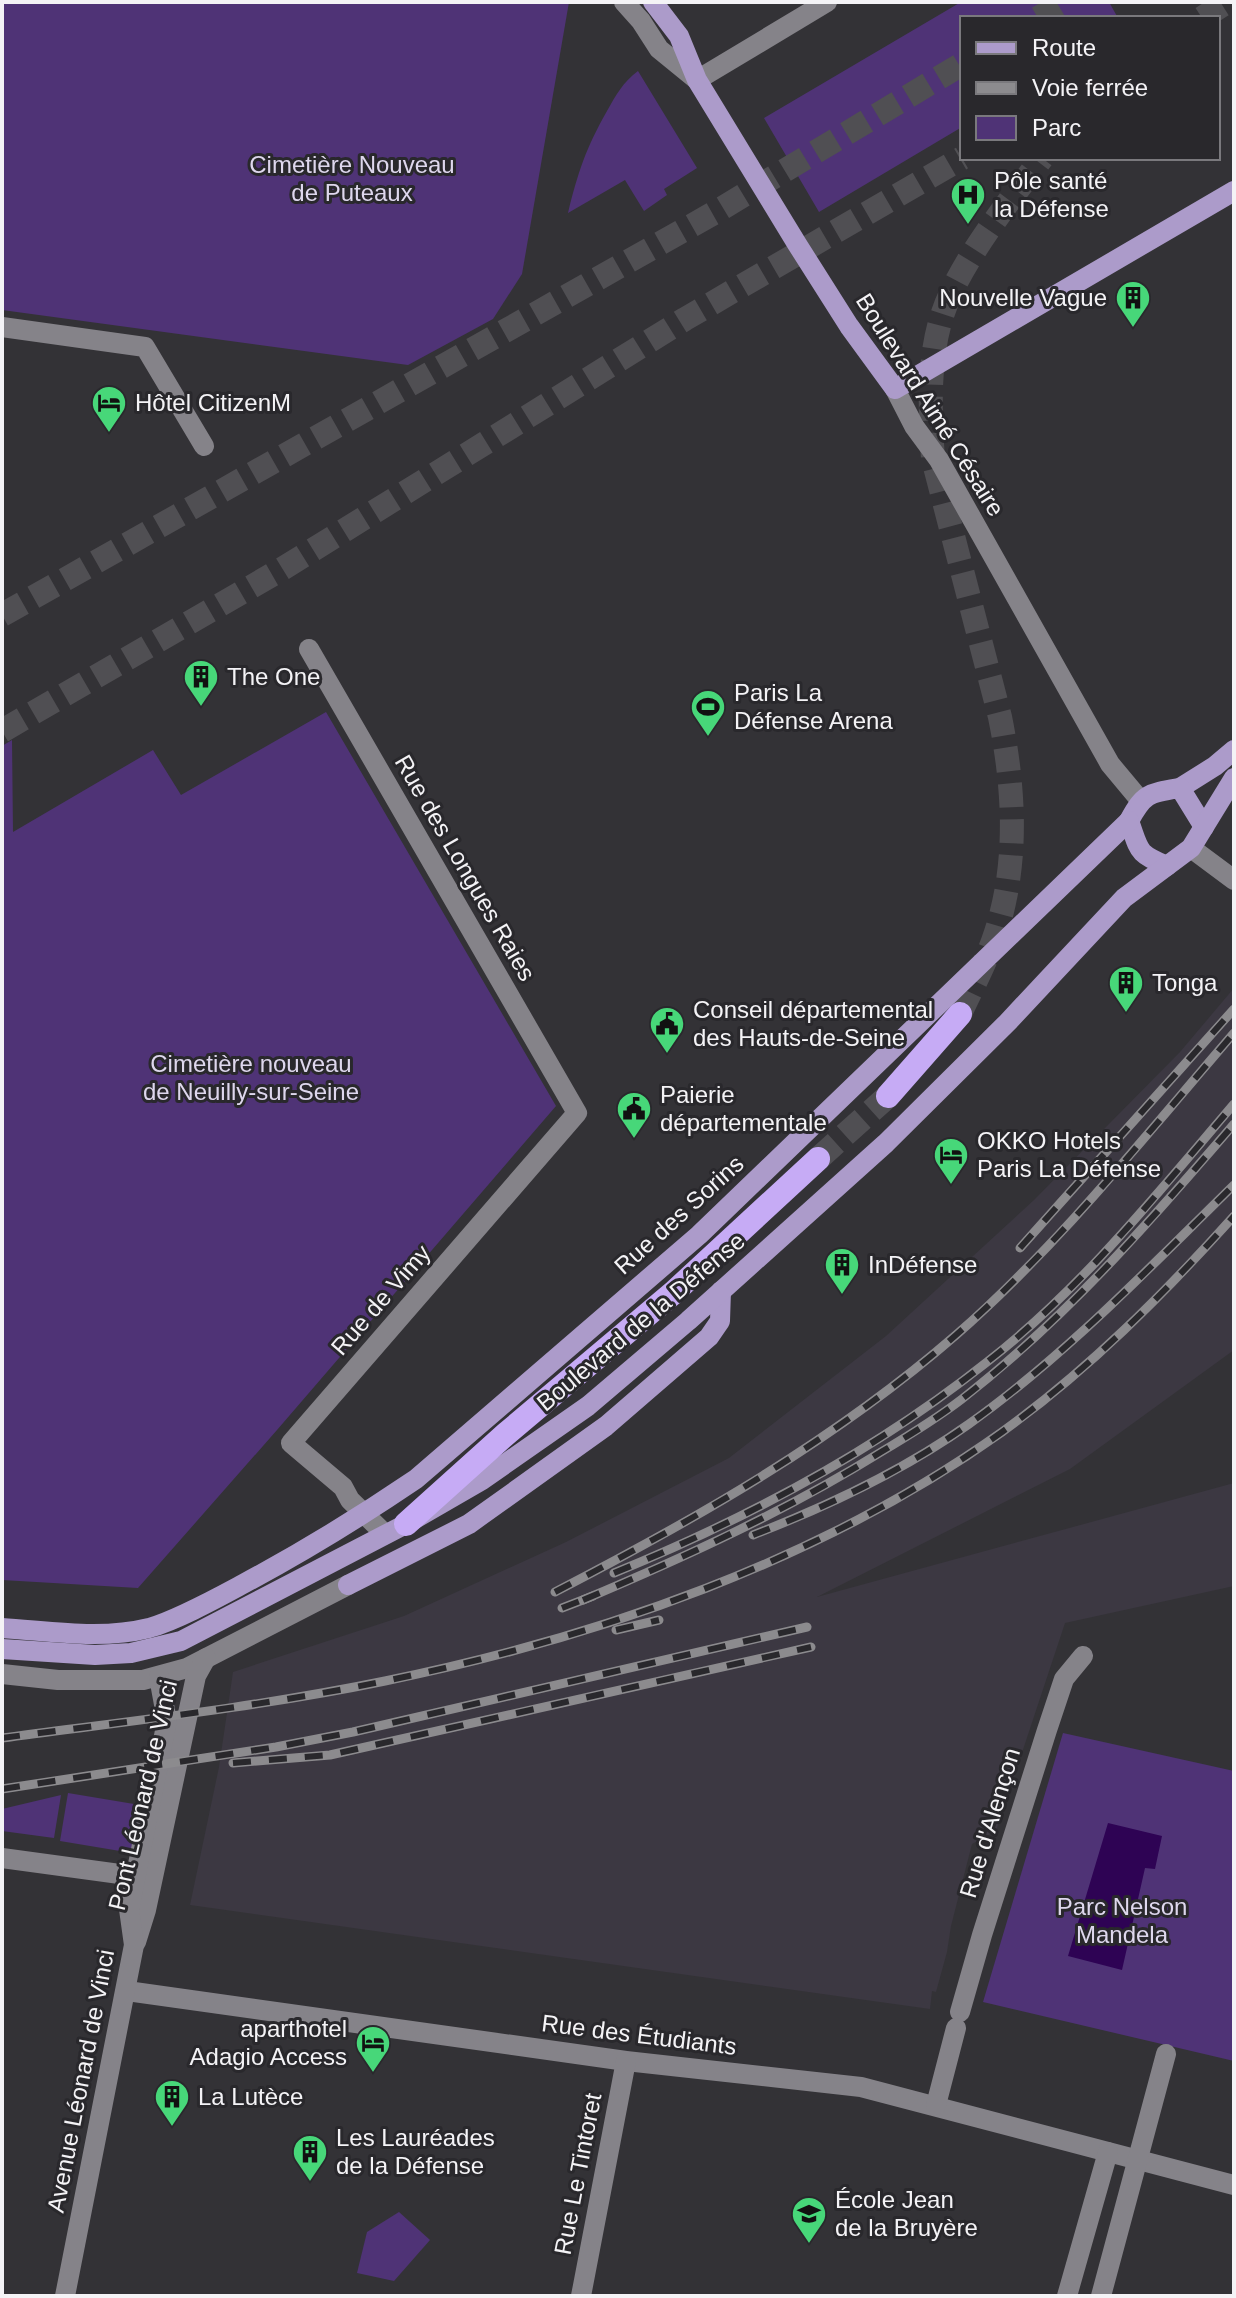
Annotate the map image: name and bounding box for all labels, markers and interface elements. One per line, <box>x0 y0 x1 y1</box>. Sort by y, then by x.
legend <box>960 16 1220 160</box>
text: Route <box>1032 34 1096 61</box>
text: Voie ferrée <box>1032 74 1148 101</box>
text: Parc <box>1032 114 1081 141</box>
park label: Cimetière Nouveau de Puteaux <box>249 151 455 206</box>
place label: Pôle santé la Défense <box>994 167 1109 222</box>
hospital icon: Pôle santé la Défense <box>949 176 987 226</box>
building icon: Nouvelle Vague <box>1114 279 1152 329</box>
place label: Nouvelle Vague <box>939 284 1107 311</box>
street label: Boulevard Aimé Césaire <box>851 288 1010 521</box>
hotel icon: Hôtel CitizenM <box>90 384 128 434</box>
place label: Hôtel CitizenM <box>135 389 291 416</box>
building icon: The One <box>182 658 220 708</box>
place label: The One <box>227 663 320 690</box>
place label: Paris La Défense Arena <box>734 679 893 734</box>
sports icon: Paris La Défense Arena <box>689 688 727 738</box>
street label: Rue des Longues Raies <box>390 750 541 985</box>
building icon: Tonga <box>1107 964 1145 1014</box>
place label: Tonga <box>1152 969 1218 996</box>
place label: Conseil départemental des Hauts-de-Seine <box>693 996 933 1051</box>
public building icon: Conseil départemental des Hauts-de-Seine <box>648 1005 686 1055</box>
park label: Cimetière nouveau de Neuilly-sur-Seine <box>143 1050 359 1105</box>
place label: Paierie départementale <box>660 1081 827 1136</box>
public building icon: Paierie départementale <box>615 1090 653 1140</box>
place label: OKKO Hotels Paris La Défense <box>977 1127 1161 1182</box>
hotel icon: OKKO Hotels Paris La Défense <box>932 1136 970 1186</box>
street label: Rue des Sorins <box>609 1150 749 1280</box>
street label: Boulevard de la Défense <box>531 1227 750 1416</box>
street label: Rue de Vimy <box>326 1239 436 1360</box>
building icon: InDéfense <box>823 1246 861 1296</box>
place label: InDéfense <box>868 1251 977 1278</box>
street label: Pont Léonard de Vinci <box>103 1677 182 1913</box>
street label: Rue d'Alençon <box>954 1745 1025 1901</box>
park label: Parc Nelson Mandela <box>1057 1893 1187 1948</box>
street label: Avenue Léonard de Vinci <box>42 1947 119 2215</box>
street label: Rue des Étudiants <box>540 2009 738 2060</box>
place label: aparthotel Adagio Access <box>190 2015 347 2070</box>
hotel icon: aparthotel Adagio Access <box>354 2024 392 2074</box>
building icon: La Lutèce <box>153 2078 191 2128</box>
place label: La Lutèce <box>198 2083 303 2110</box>
street label: Rue Le Tintoret <box>549 2090 606 2257</box>
place label: Les Lauréades de la Défense <box>336 2124 495 2179</box>
building icon: Les Lauréades de la Défense <box>291 2133 329 2183</box>
place label: École Jean de la Bruyère <box>835 2186 978 2241</box>
school or university icon: École Jean de la Bruyère <box>790 2195 828 2245</box>

